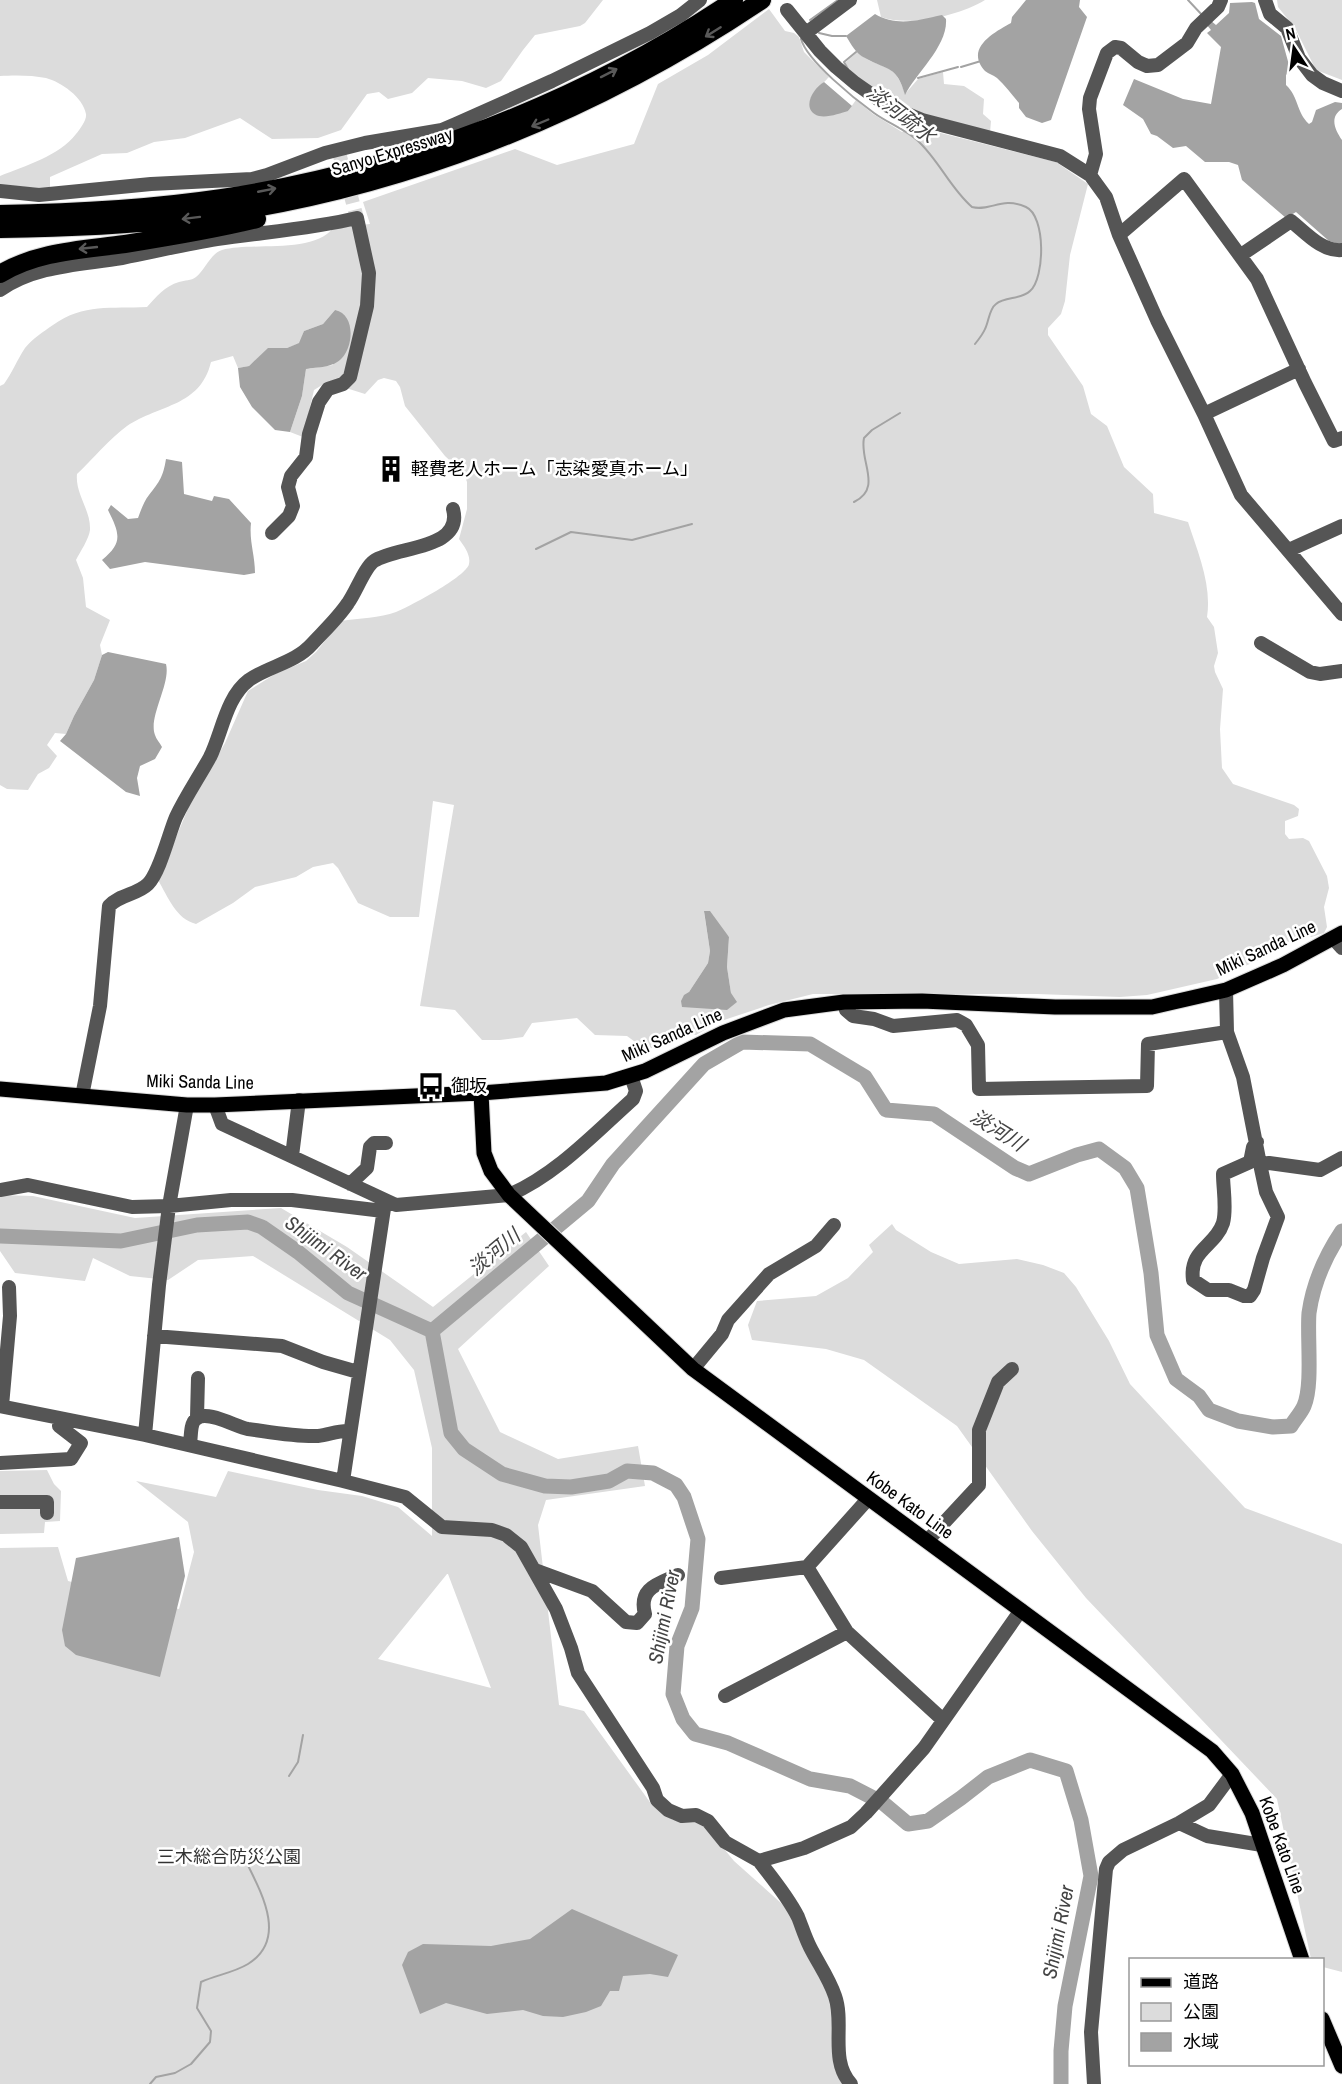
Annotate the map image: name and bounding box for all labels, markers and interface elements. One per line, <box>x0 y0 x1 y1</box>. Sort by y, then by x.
north arrow <box>1264 18 1324 78</box>
text: N <box>1284 22 1298 45</box>
one-way arrow <box>705 27 722 39</box>
one-way arrow <box>600 67 618 79</box>
water label: 淡河疏水 <box>861 78 943 150</box>
one-way arrow <box>532 118 550 129</box>
street label: Sanyo Expressway <box>328 121 456 182</box>
one-way arrow <box>257 184 276 195</box>
one-way arrow <box>182 212 202 223</box>
one-way arrow <box>79 243 99 254</box>
building icon: 軽費老人ホーム「志染愛真ホーム」 <box>376 454 406 484</box>
place label: 軽費老人ホーム「志染愛真ホーム」 <box>411 456 698 481</box>
street label: Miki Sanda Line <box>1212 914 1320 982</box>
street label: Miki Sanda Line <box>618 1001 726 1068</box>
street label: Miki Sanda Line <box>146 1068 254 1095</box>
bus stop icon: 御坂 <box>416 1071 446 1101</box>
place label: 御坂 <box>451 1073 487 1098</box>
water label: 淡河川 <box>966 1102 1033 1158</box>
water label: Shijimi River <box>280 1209 373 1287</box>
water label: 淡河川 <box>462 1221 527 1281</box>
street label: Kobe Kato Line <box>862 1465 959 1545</box>
water label: Shijimi River <box>641 1567 686 1666</box>
street label: Kobe Kato Line <box>1253 1793 1312 1897</box>
park label: 三木総合防災公園 <box>157 1844 301 1869</box>
water label: Shijimi River <box>1035 1882 1080 1981</box>
legend <box>1129 1958 1324 2066</box>
text: 道路 <box>1183 1969 1219 1994</box>
text: 公園 <box>1183 1999 1219 2024</box>
text: 水域 <box>1183 2029 1219 2054</box>

